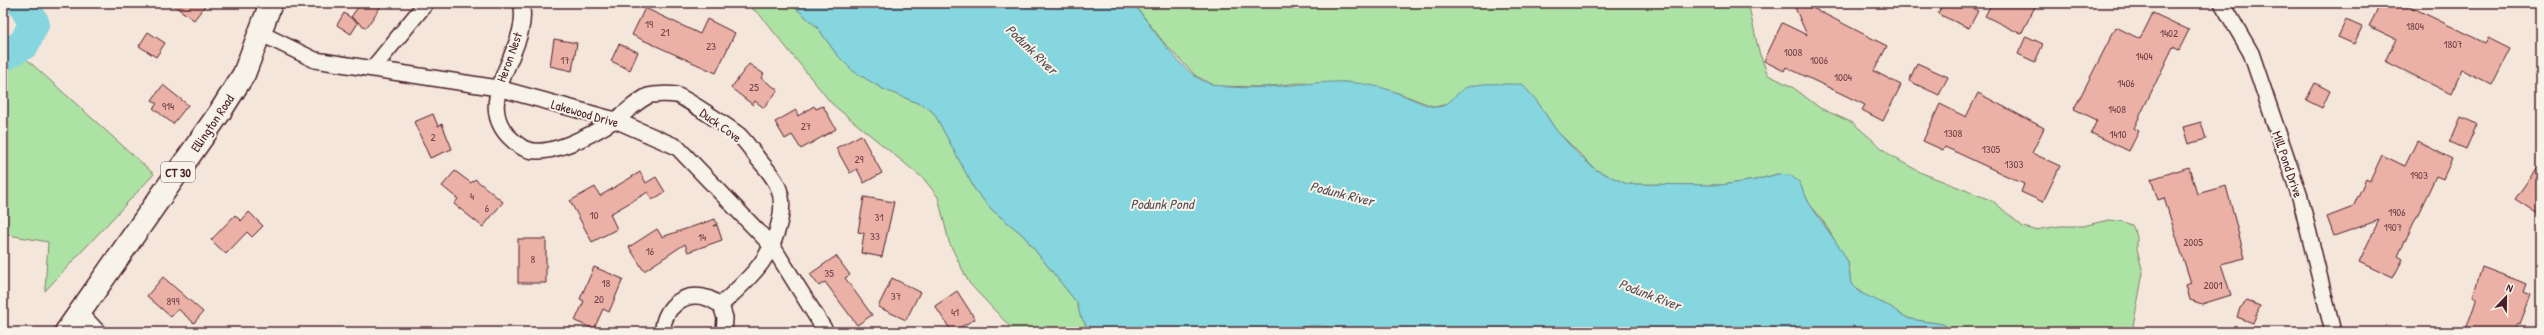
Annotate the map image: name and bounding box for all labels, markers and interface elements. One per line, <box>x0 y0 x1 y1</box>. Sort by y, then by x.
house number: 19 <box>645 17 653 31</box>
house number: 1804 <box>2406 19 2424 33</box>
water label: Podunk River <box>1002 20 1063 79</box>
house number: 21 <box>660 25 670 39</box>
house number: 1402 <box>2160 26 2178 40</box>
street label: Heron Nest <box>492 29 527 84</box>
house number: 1807 <box>2443 37 2463 51</box>
house number: 23 <box>706 39 716 53</box>
house number: 1008 <box>1784 45 1803 59</box>
house number: 1404 <box>2135 49 2153 63</box>
house number: 17 <box>560 53 570 67</box>
house number: 1006 <box>1810 53 1829 67</box>
house number: 1004 <box>1834 70 1852 84</box>
house number: 1406 <box>2117 76 2135 90</box>
house number: 25 <box>749 80 759 94</box>
street label: Ellington Road <box>186 91 238 155</box>
street label: Lakewood Drive <box>549 95 621 131</box>
house number: 914 <box>162 99 174 113</box>
house number: 1408 <box>2108 102 2126 116</box>
street label: Duck Cove <box>696 104 746 146</box>
house number: 27 <box>801 119 811 133</box>
house number: 1308 <box>1944 126 1963 140</box>
house number: 1410 <box>2109 127 2127 141</box>
street label: Mill Pond Drive <box>2268 128 2308 200</box>
house number: 2 <box>430 130 436 144</box>
house number: 1305 <box>1982 142 2001 156</box>
house number: 29 <box>854 152 864 166</box>
house number: 1303 <box>2005 157 2023 171</box>
road number: CT 30 <box>161 162 195 182</box>
house number: 1903 <box>2410 168 2428 182</box>
water label: Podunk River <box>1308 176 1377 210</box>
house number: 4 <box>470 189 474 203</box>
water label: Podunk Pond <box>1131 194 1196 213</box>
house number: 6 <box>485 201 490 215</box>
house number: 1906 <box>2388 205 2406 219</box>
house number: 10 <box>590 208 599 222</box>
house number: 31 <box>875 210 883 224</box>
house number: 1907 <box>2384 220 2402 234</box>
house number: 33 <box>870 229 880 243</box>
house number: 14 <box>698 230 706 244</box>
house number: 2005 <box>2183 235 2203 249</box>
house number: 16 <box>646 244 655 258</box>
house number: 8 <box>531 252 536 266</box>
house number: 35 <box>824 266 834 280</box>
water label: Podunk River <box>1616 274 1685 315</box>
house number: 18 <box>602 276 611 290</box>
north arrow <box>2486 277 2526 317</box>
house number: 2001 <box>2204 278 2223 292</box>
text: N <box>2504 280 2515 295</box>
house number: 37 <box>891 289 901 303</box>
house number: 20 <box>594 292 604 306</box>
house number: 899 <box>167 294 179 308</box>
house number: 41 <box>951 305 959 319</box>

